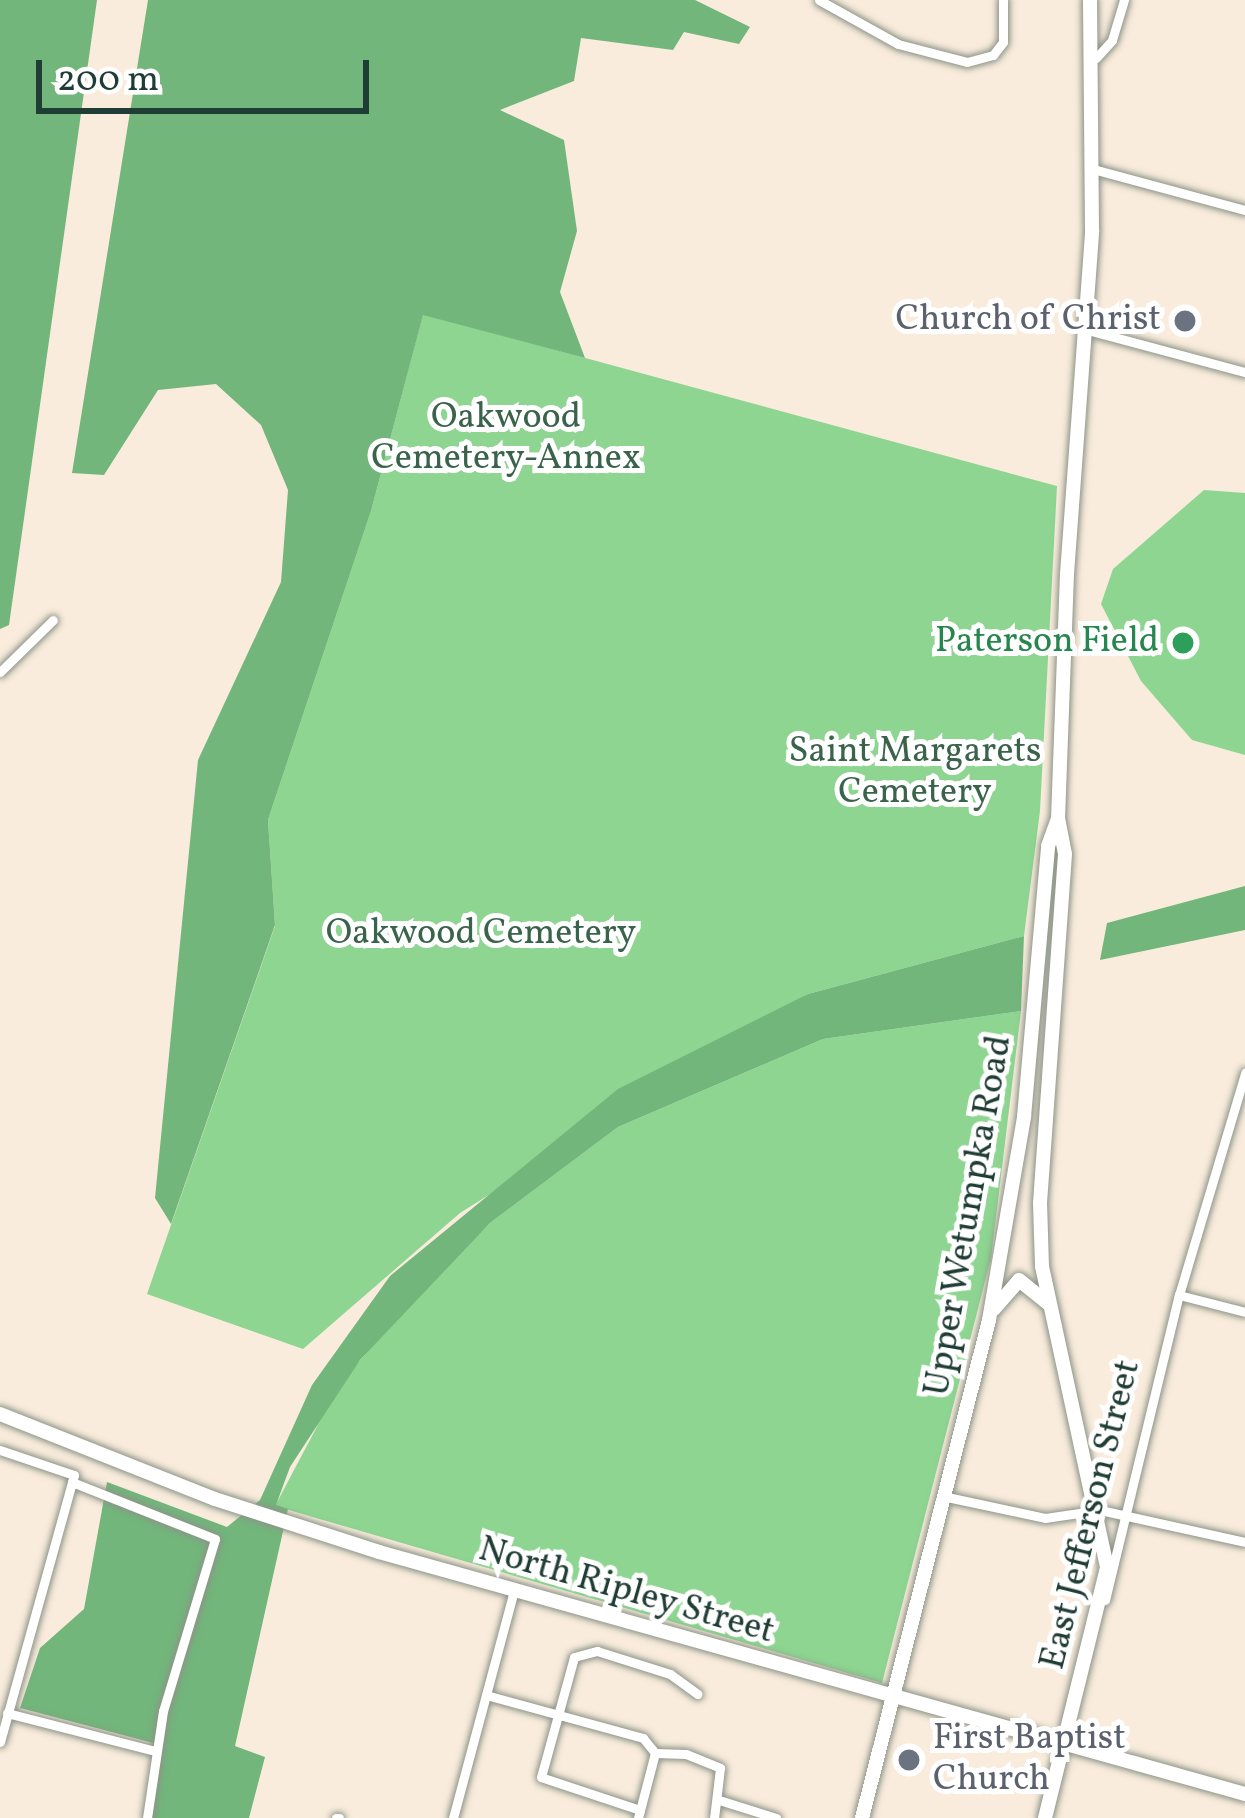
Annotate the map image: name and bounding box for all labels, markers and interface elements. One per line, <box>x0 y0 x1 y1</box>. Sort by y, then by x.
scale bar <box>42 36 375 110</box>
text: 200 m <box>57 56 159 106</box>
place label: Church of Christ <box>899 299 1161 343</box>
marker: Church of Christ <box>1172 308 1198 334</box>
park label: Oakwood Cemetery-Annex <box>371 396 641 481</box>
place label: Paterson Field <box>935 621 1159 665</box>
marker: Paterson Field <box>1170 630 1196 656</box>
park label: Saint Margarets Cemetery <box>788 730 1042 815</box>
park label: Oakwood Cemetery <box>326 913 636 957</box>
street label: Upper Wetumpka Road <box>917 1032 1023 1400</box>
street label: East Jefferson Street <box>1033 1356 1151 1674</box>
street label: North Ripley Street <box>473 1529 779 1655</box>
place label: First Baptist Church <box>933 1717 1126 1802</box>
marker: First Baptist Church <box>896 1747 922 1773</box>

